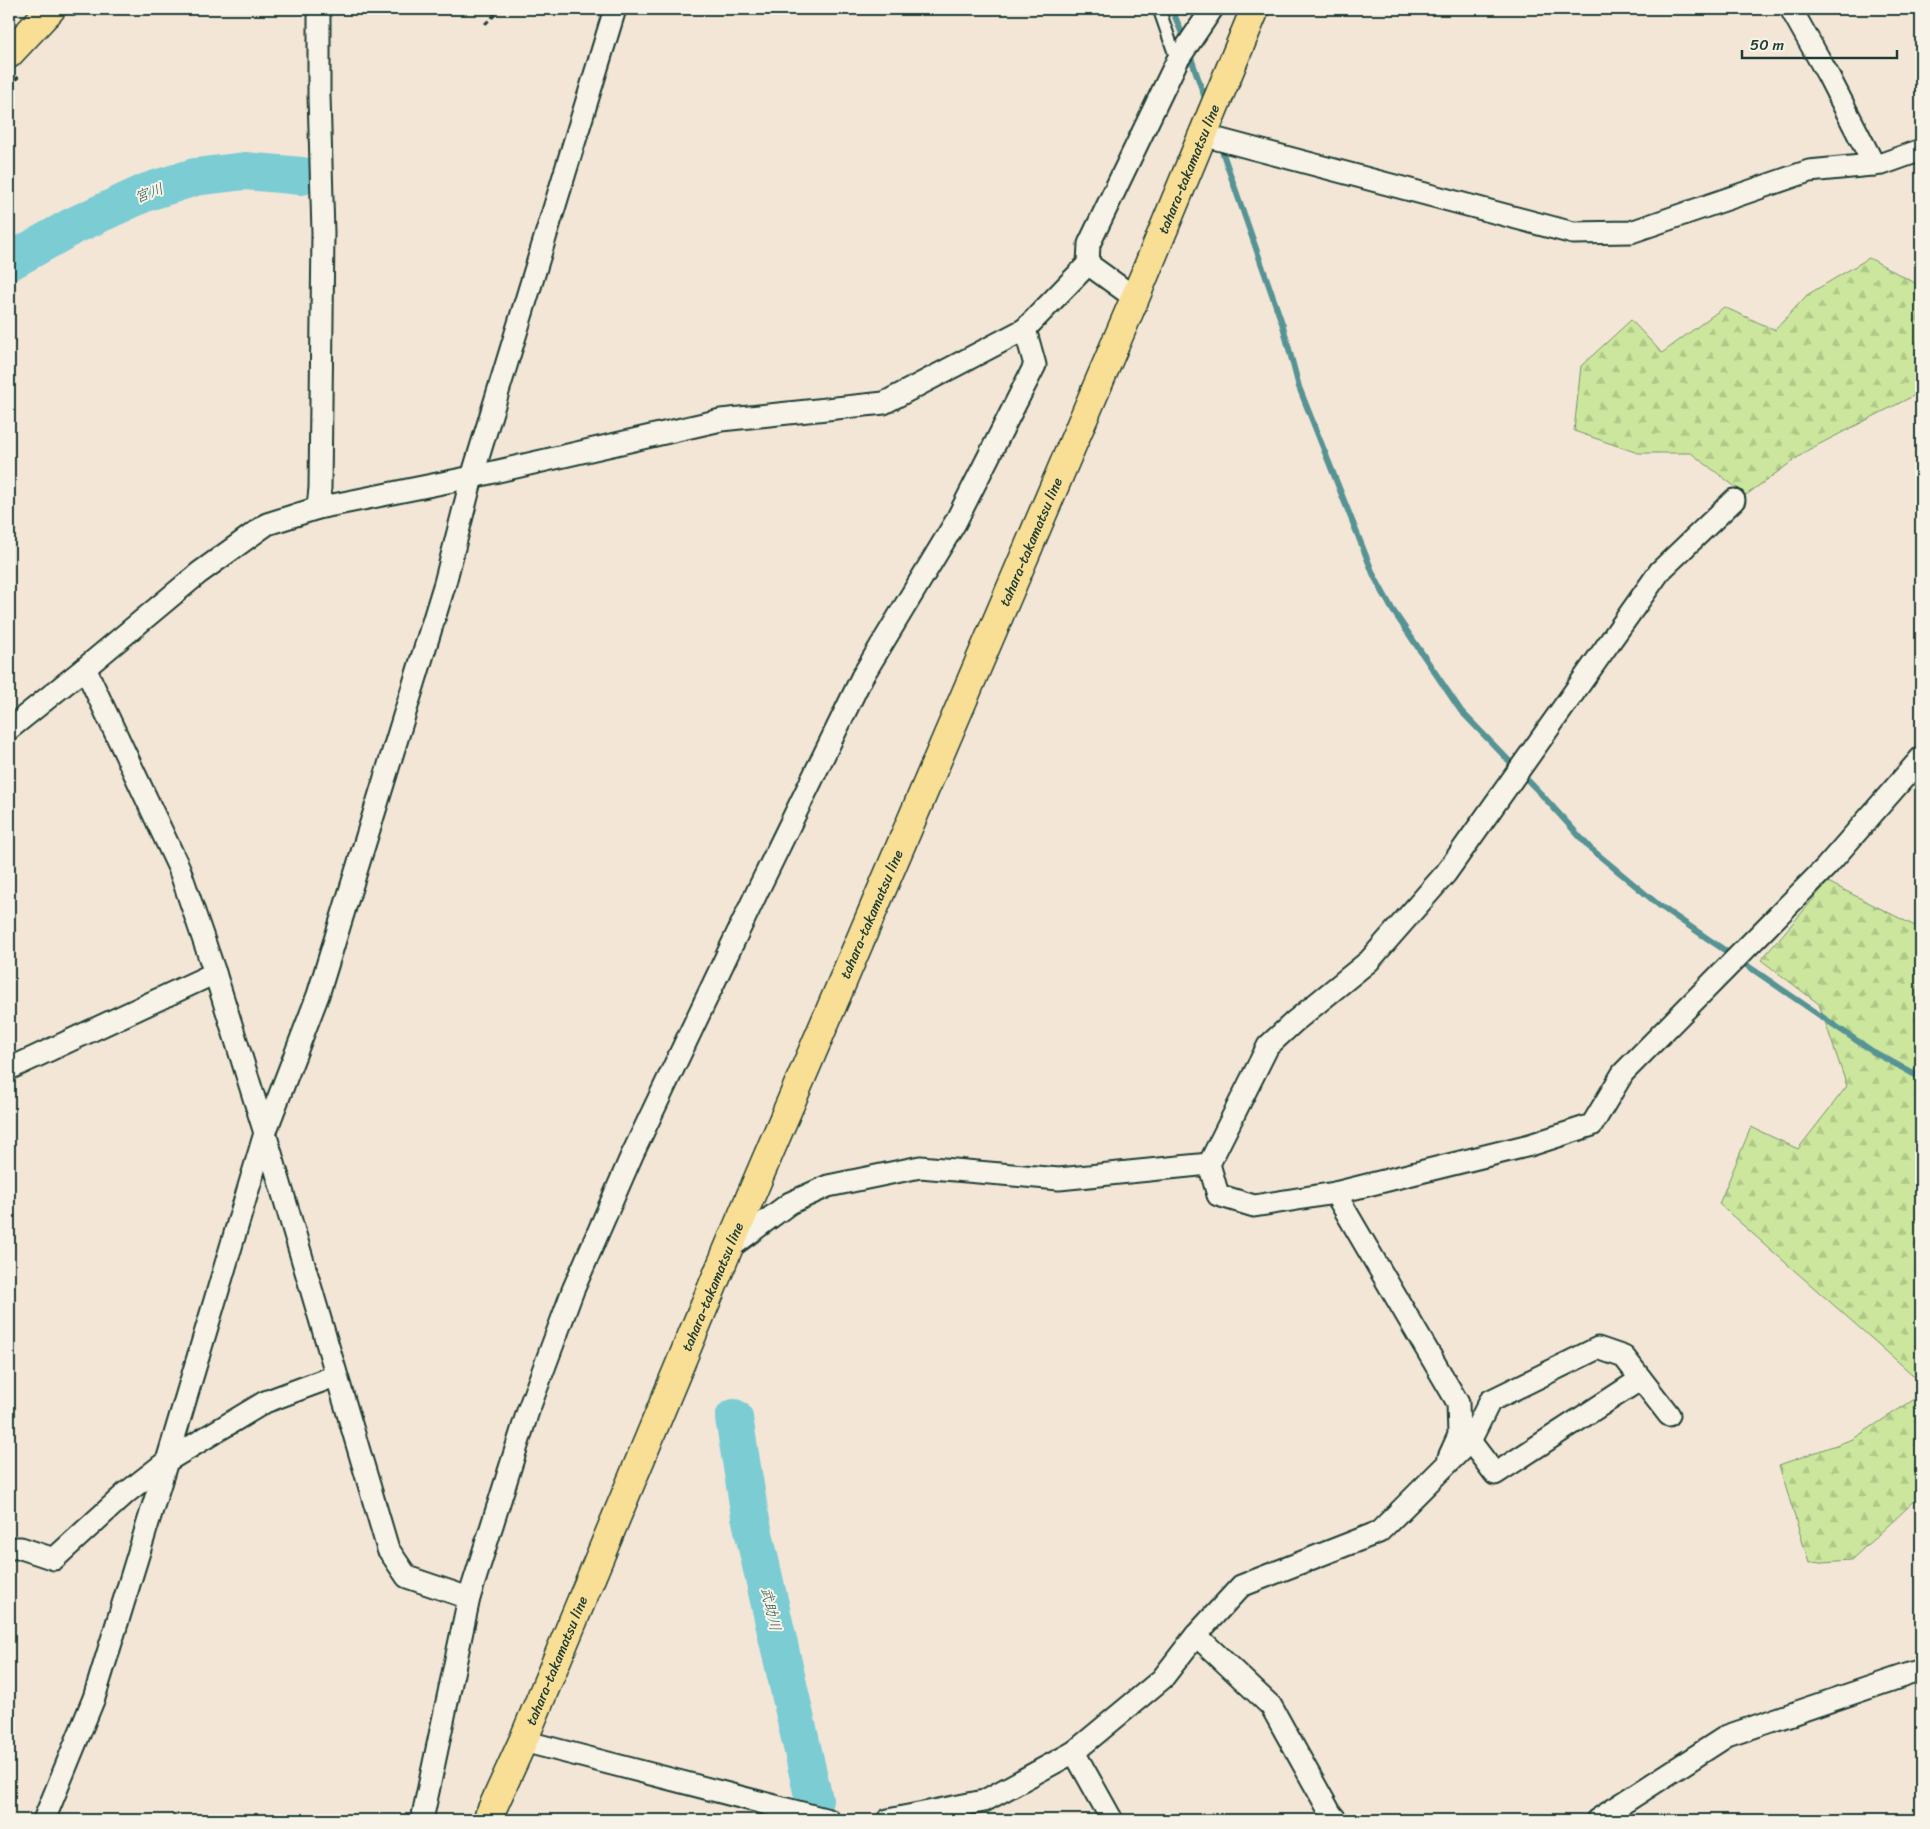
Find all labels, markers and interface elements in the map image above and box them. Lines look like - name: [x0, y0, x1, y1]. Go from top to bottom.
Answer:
- scale bar: [1742, 28, 1898, 60]
- text: 50 m: [1750, 32, 1785, 58]
- street label: tahara-takamatsu line: [1151, 100, 1227, 238]
- water label: 宮川: [130, 175, 168, 211]
- street label: tahara-takamatsu line: [992, 473, 1070, 610]
- street label: tahara-takamatsu line: [833, 846, 911, 983]
- street label: tahara-takamatsu line: [675, 1218, 751, 1355]
- water label: 武助川: [753, 1584, 789, 1634]
- street label: tahara-takamatsu line: [519, 1592, 595, 1729]

